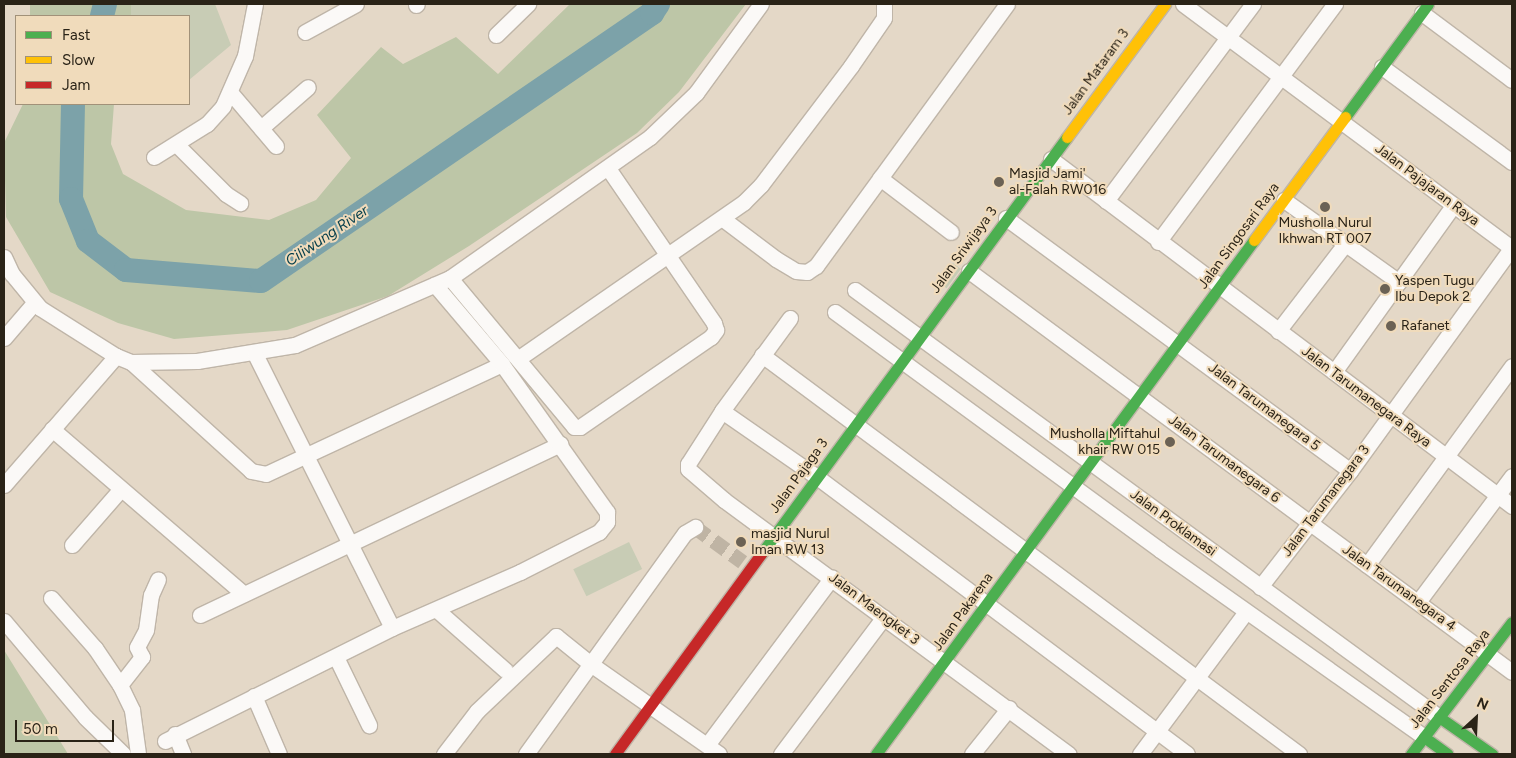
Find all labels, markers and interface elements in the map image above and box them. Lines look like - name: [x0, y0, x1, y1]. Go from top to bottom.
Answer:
- legend: [15, 15, 190, 105]
- text: Fast: [62, 26, 90, 44]
- street label: Jalan Mataram 3: [1059, 26, 1133, 118]
- text: Slow: [62, 51, 95, 69]
- text: Jam: [62, 76, 90, 94]
- street label: Jalan Pajajaran Raya: [1372, 140, 1482, 230]
- place label: Masjid Jami' al-Falah RW016: [1009, 166, 1106, 198]
- marker: Masjid Jami' al-Falah RW016: [993, 176, 1005, 188]
- street label: Jalan Singosari Raya: [1195, 180, 1283, 292]
- marker: Musholla Nurul Ikhwan RT 007: [1319, 201, 1331, 213]
- water label: Ciliwung River: [282, 202, 372, 270]
- street label: Jalan Sriwijaya 3: [927, 203, 1001, 297]
- place label: Musholla Nurul Ikhwan RT 007: [1278, 215, 1372, 248]
- place label: Yaspen Tugu Ibu Depok 2: [1395, 273, 1474, 306]
- marker: Yaspen Tugu Ibu Depok 2: [1379, 283, 1391, 295]
- place label: Rafanet: [1401, 318, 1450, 334]
- marker: Rafanet: [1385, 320, 1397, 332]
- street label: Jalan Tarumanegara Raya: [1298, 343, 1434, 451]
- street label: Jalan Tarumanegara 5: [1205, 359, 1323, 455]
- street label: Jalan Tarumanegara 6: [1165, 412, 1283, 506]
- place label: Musholla Miftahul khair RW 015: [1050, 426, 1160, 458]
- street label: Jalan Pajaga 3: [766, 435, 832, 517]
- marker: Musholla Miftahul khair RW 015: [1164, 436, 1176, 448]
- street label: Jalan Tarumanegara 3: [1279, 442, 1373, 560]
- street label: Jalan Proklamasi: [1127, 486, 1219, 560]
- place label: masjid Nurul Iman RW 13: [751, 526, 830, 558]
- marker: masjid Nurul Iman RW 13: [735, 536, 747, 548]
- street label: Jalan Tarumanegara 4: [1339, 541, 1459, 635]
- street label: Jalan Maengket 3: [825, 569, 923, 649]
- street label: Jalan Pakarena: [929, 570, 997, 654]
- street label: Jalan Sentosa Raya: [1406, 626, 1494, 732]
- north arrow: [1451, 693, 1501, 743]
- text: N: [1474, 694, 1491, 714]
- scale bar: [18, 710, 116, 742]
- text: 50 m: [23, 720, 58, 738]

